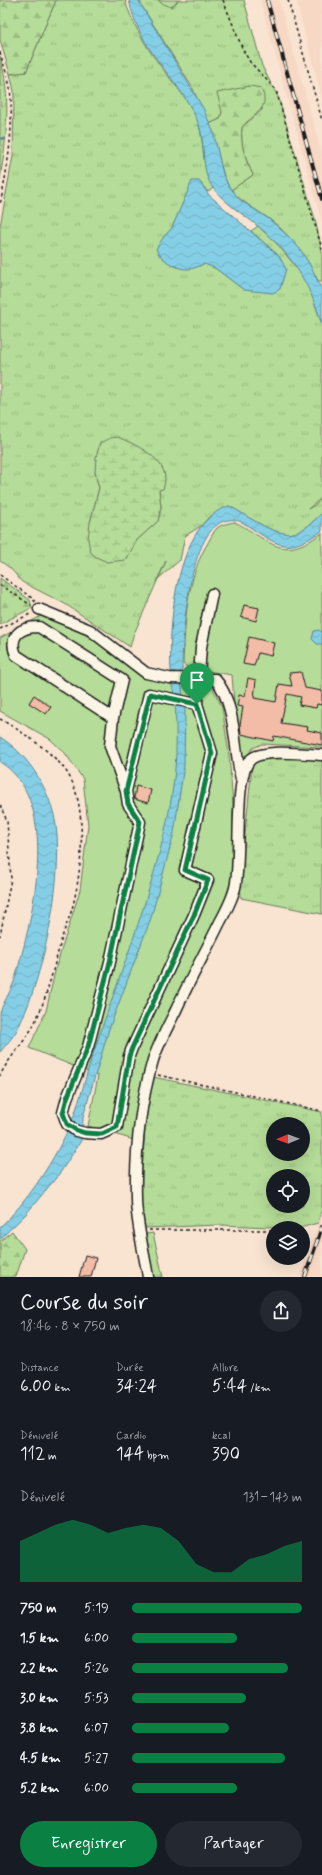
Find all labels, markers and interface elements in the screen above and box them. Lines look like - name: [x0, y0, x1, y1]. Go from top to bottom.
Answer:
- pin: [180, 663, 214, 704]
- icon: arrive: [186, 669, 208, 691]
- north arrow: [266, 1117, 310, 1161]
- map controls: [266, 1117, 310, 1265]
- button: locate: [266, 1169, 310, 1213]
- button: layers: [266, 1221, 310, 1265]
- text: Course du soir: [20, 1289, 148, 1317]
- button: share: [260, 1290, 302, 1332]
- text: 18:46 · 8 × 750 m: [20, 1318, 120, 1335]
- text: Distance: [20, 1361, 59, 1375]
- text: Durée: [116, 1361, 144, 1375]
- text: Allure: [212, 1361, 238, 1375]
- text: 6.00: [20, 1375, 51, 1397]
- text: 34:24: [116, 1375, 157, 1397]
- text: 5:44: [212, 1375, 247, 1397]
- text: km: [51, 1381, 71, 1395]
- text: /km: [247, 1381, 271, 1395]
- text: Dénivelé: [20, 1429, 58, 1443]
- text: Cardio: [116, 1429, 146, 1443]
- text: kcal: [212, 1429, 230, 1443]
- text: 112: [20, 1443, 45, 1465]
- text: 144: [116, 1443, 144, 1465]
- text: 390: [212, 1443, 240, 1465]
- text: m: [45, 1449, 57, 1463]
- text: bpm: [144, 1449, 169, 1463]
- text: Dénivelé: [20, 1489, 65, 1506]
- text: 131–143 m: [243, 1489, 302, 1506]
- text: 750 m: [20, 1600, 57, 1617]
- text: 5:19: [84, 1600, 109, 1617]
- text: 1.5 km: [20, 1630, 59, 1647]
- text: 6:00: [84, 1630, 109, 1647]
- text: 2.2 km: [20, 1660, 58, 1677]
- text: 5:26: [84, 1660, 109, 1677]
- text: 3.0 km: [20, 1690, 58, 1707]
- text: 5:53: [84, 1690, 109, 1707]
- text: 3.8 km: [20, 1720, 58, 1737]
- text: 6:07: [84, 1720, 108, 1737]
- text: 4.5 km: [20, 1750, 61, 1767]
- text: 5:27: [84, 1750, 108, 1767]
- text: 5.2 km: [20, 1780, 59, 1797]
- text: 6:00: [84, 1780, 109, 1797]
- button: Enregistrer: [20, 1821, 157, 1867]
- button: Partager: [165, 1821, 302, 1867]

